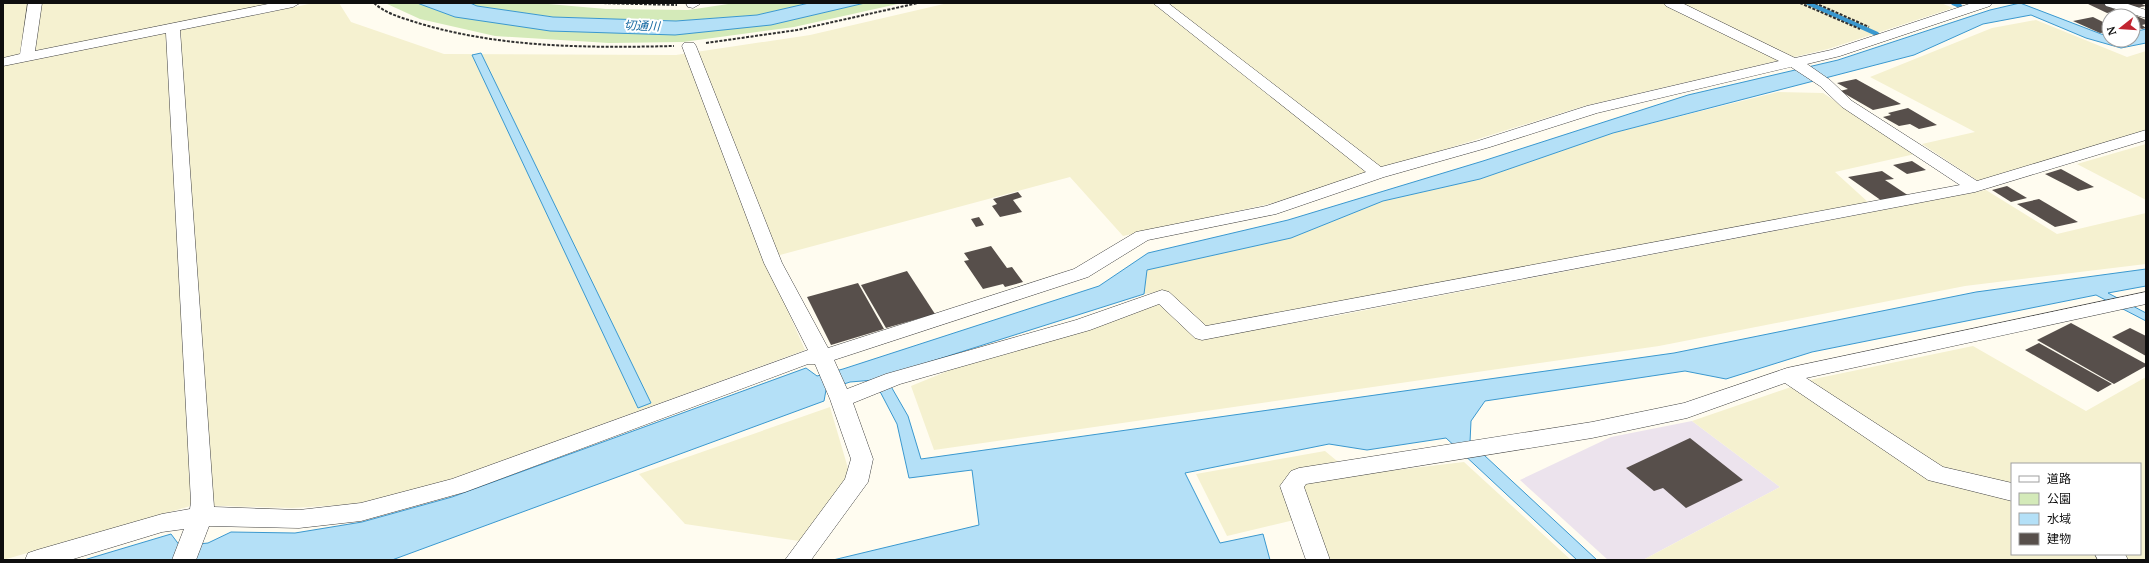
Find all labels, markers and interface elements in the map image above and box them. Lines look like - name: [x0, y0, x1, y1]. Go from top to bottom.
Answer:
- north arrow: [2101, 8, 2141, 48]
- water label: 切通川: [624, 17, 662, 34]
- text: N: [2103, 24, 2119, 37]
- legend: [2011, 463, 2141, 555]
- text: 道路: [2047, 471, 2071, 486]
- text: 公園: [2047, 491, 2071, 506]
- text: 水域: [2047, 511, 2071, 526]
- text: 建物: [2047, 531, 2071, 546]

